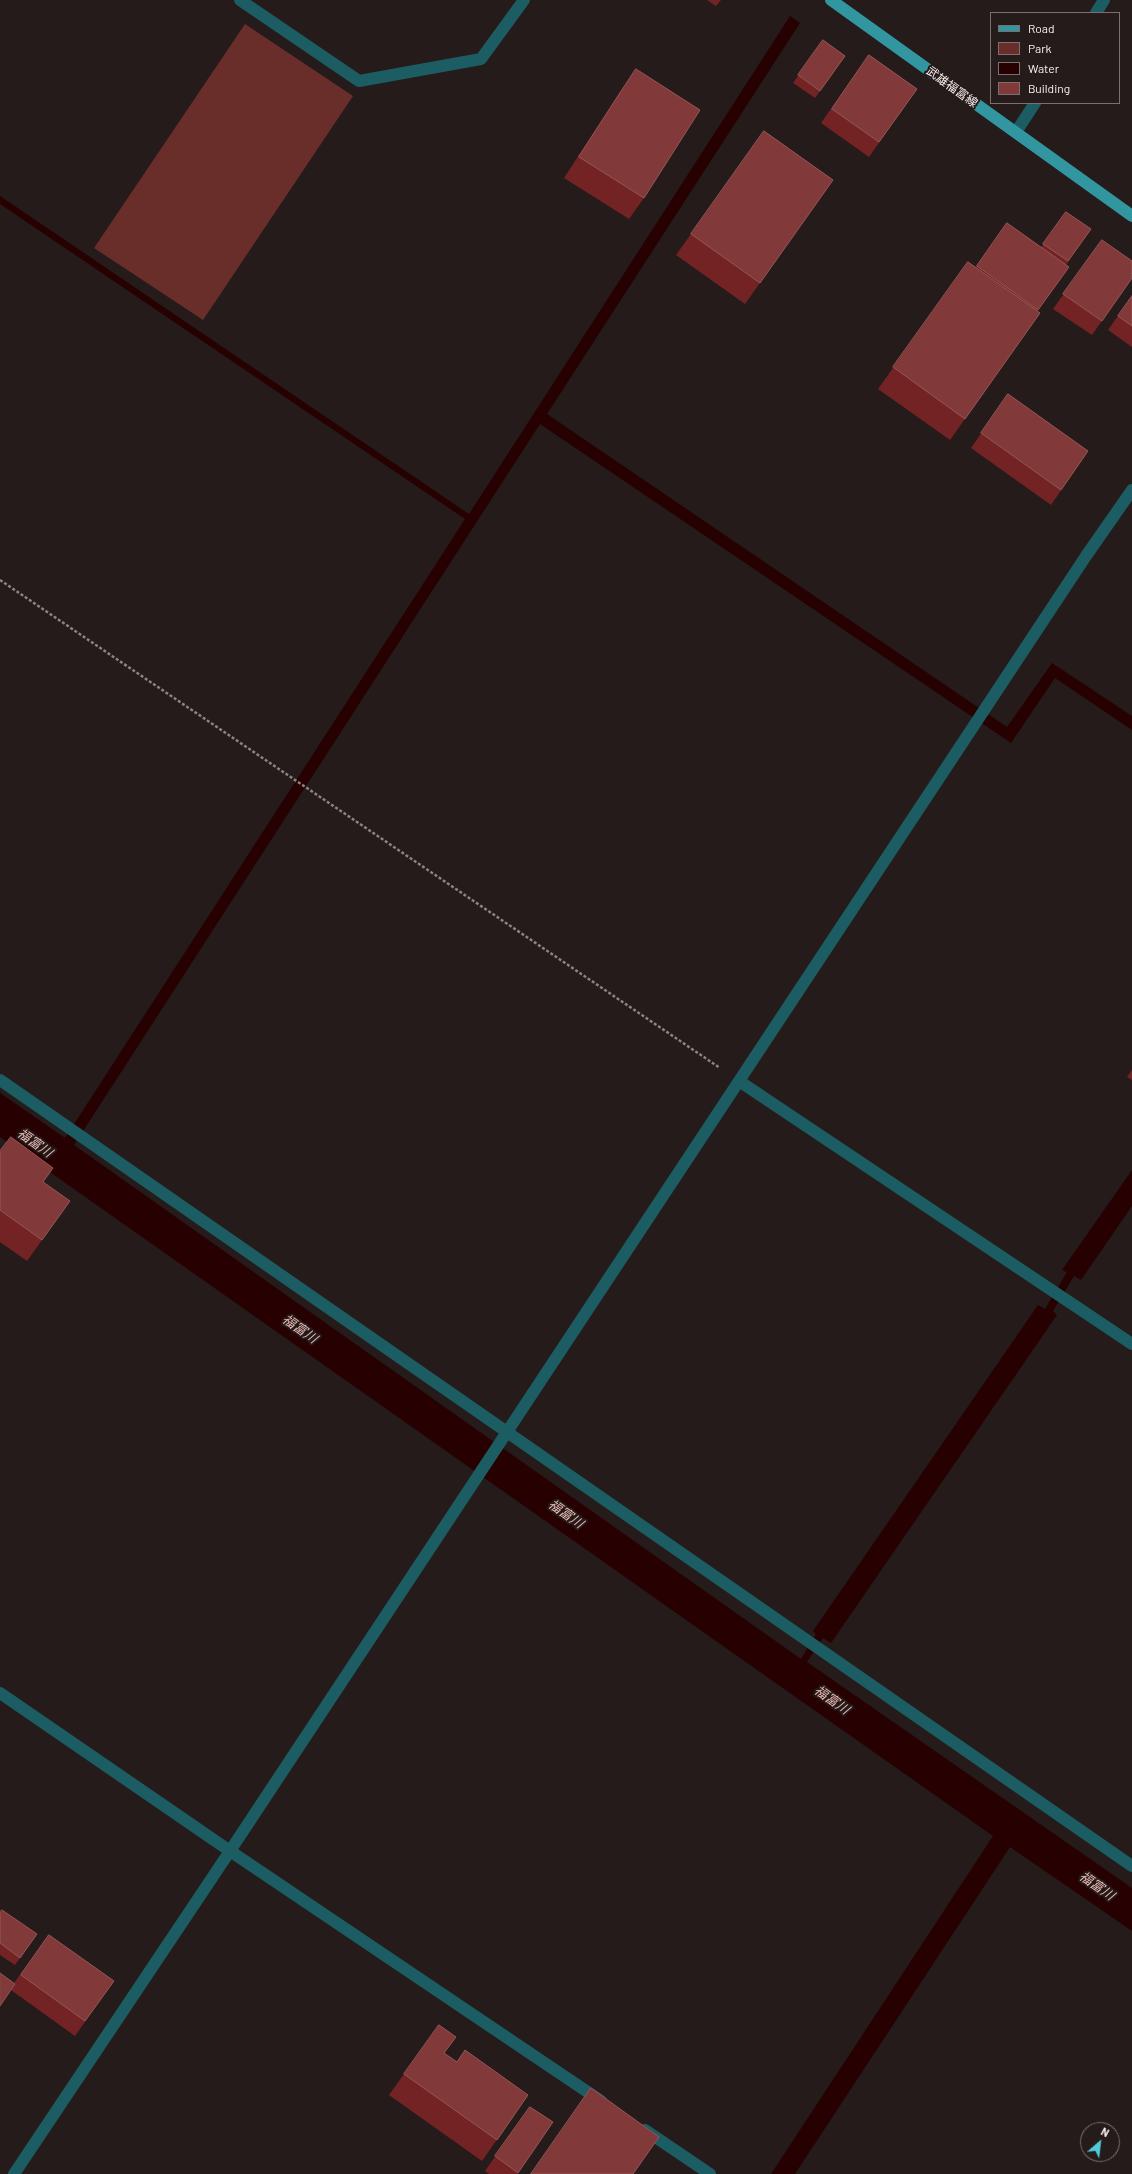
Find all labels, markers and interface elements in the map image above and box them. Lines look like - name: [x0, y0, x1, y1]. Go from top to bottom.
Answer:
- legend: [990, 12, 1120, 104]
- text: Road: [1028, 21, 1055, 35]
- text: Park: [1028, 41, 1052, 55]
- text: Water: [1028, 61, 1059, 75]
- street label: 武雄福富線: [923, 64, 981, 110]
- text: Building: [1028, 81, 1070, 95]
- water label: 福富川: [15, 1125, 55, 1161]
- water label: 福富川: [280, 1311, 320, 1347]
- water label: 福富川: [546, 1496, 586, 1532]
- water label: 福富川: [812, 1682, 852, 1718]
- water label: 福富川: [1077, 1868, 1117, 1904]
- north arrow: [1080, 2122, 1120, 2162]
- text: N: [1099, 2124, 1112, 2139]

